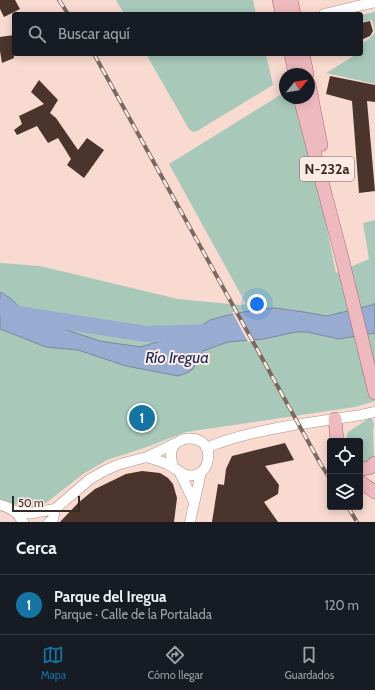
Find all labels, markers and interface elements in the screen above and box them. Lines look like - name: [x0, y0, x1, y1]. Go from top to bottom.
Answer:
- search box: [12, 12, 363, 56]
- icon: search: [26, 23, 48, 45]
- text: Buscar aquí: [58, 25, 130, 43]
- north arrow: [279, 68, 315, 104]
- road number: N-232a: [300, 157, 354, 181]
- your location: [247, 294, 267, 314]
- water label: Río Iregua: [145, 348, 209, 367]
- pin: 1: [129, 403, 155, 433]
- map controls: [327, 438, 363, 510]
- button: locate: [327, 438, 363, 474]
- button: layers: [327, 474, 363, 510]
- scale bar: [12, 494, 80, 513]
- text: 50 m: [18, 496, 44, 510]
- text: Cerca: [16, 538, 57, 558]
- text: Parque del Iregua: [54, 588, 167, 606]
- text: 1: [27, 597, 31, 613]
- text: 120 m: [325, 597, 359, 613]
- text: Parque · Calle de la Portalada: [54, 606, 212, 622]
- tab: Mapa: [41, 644, 66, 682]
- tab: Cómo llegar: [147, 644, 203, 682]
- tab: Guardados: [285, 644, 334, 682]

